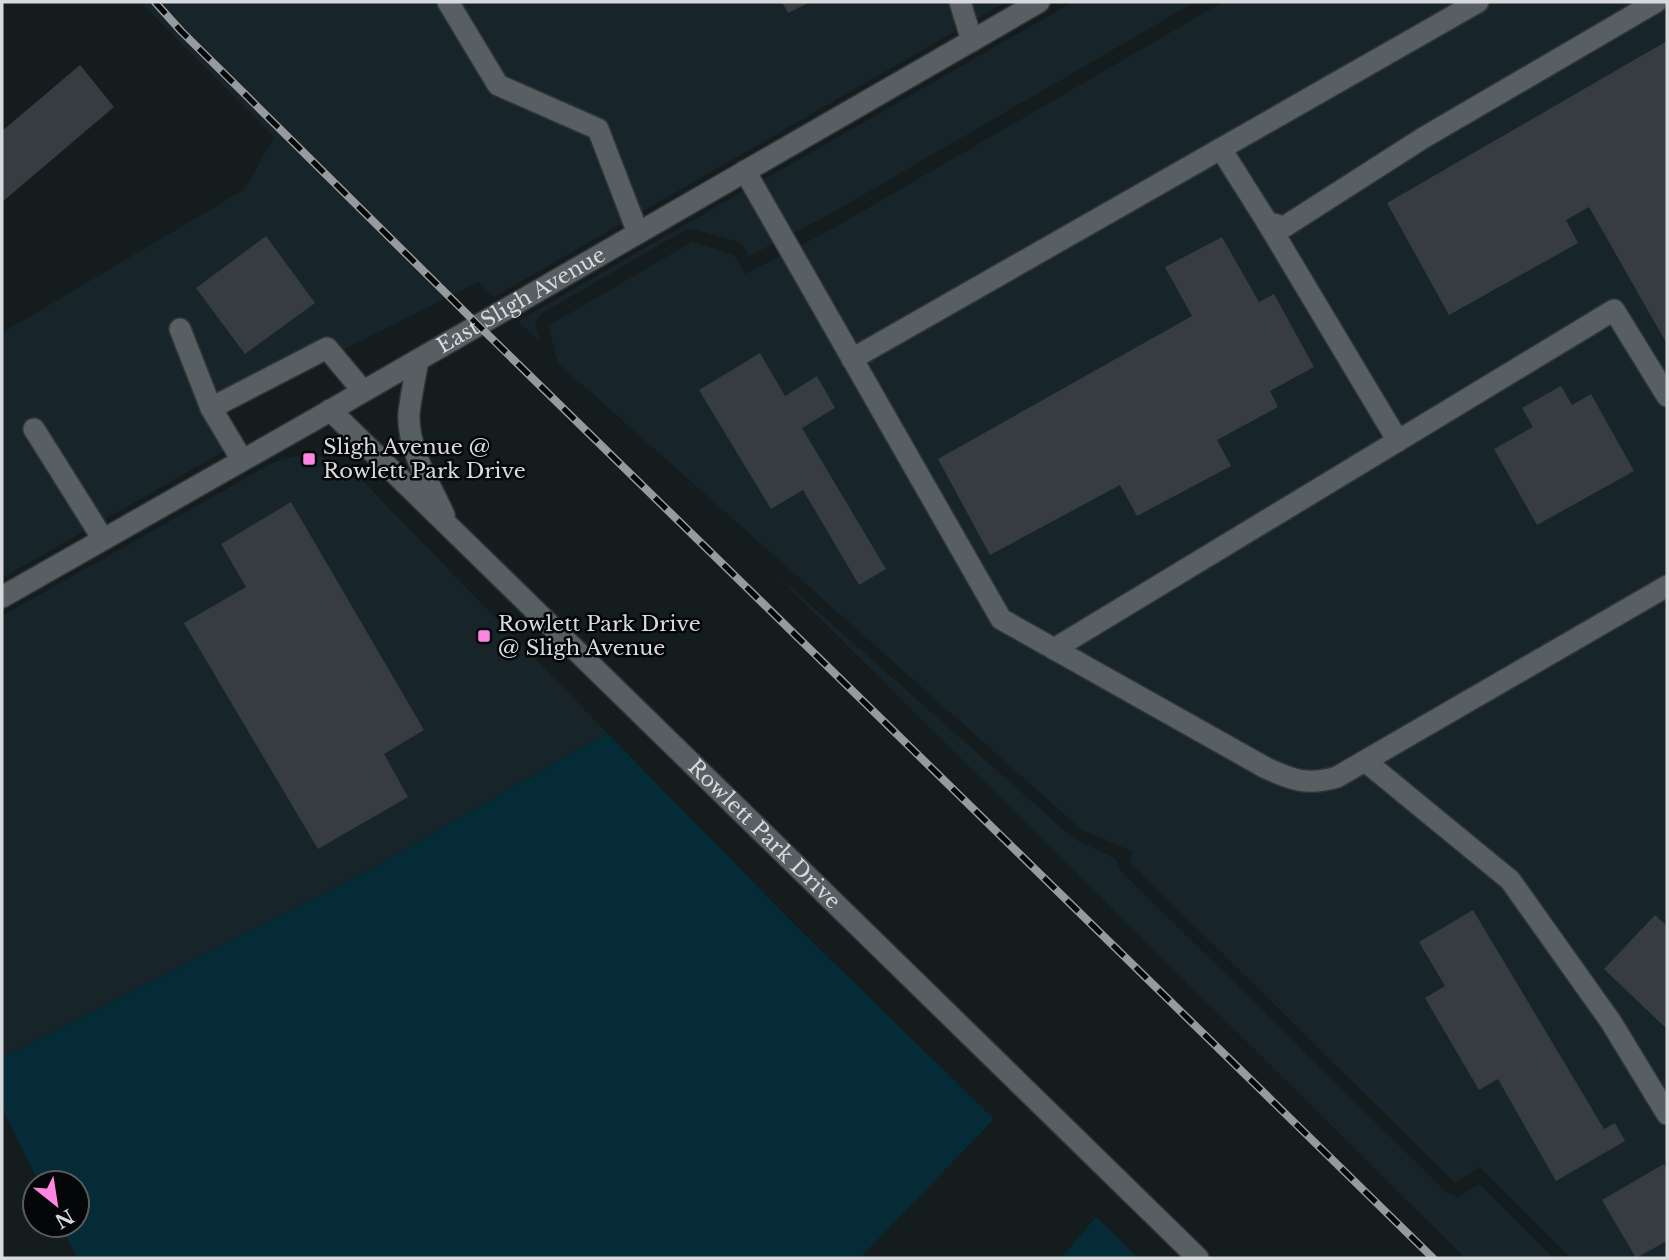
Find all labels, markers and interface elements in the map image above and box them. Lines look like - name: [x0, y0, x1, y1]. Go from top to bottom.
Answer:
- street label: East Sligh Avenue: [432, 242, 610, 359]
- place label: Sligh Avenue @ Rowlett Park Drive: [323, 434, 526, 484]
- marker: Sligh Avenue @ Rowlett Park Drive: [301, 451, 317, 467]
- place label: Rowlett Park Drive @ Sligh Avenue: [498, 611, 701, 661]
- marker: Rowlett Park Drive @ Sligh Avenue: [476, 628, 492, 644]
- street label: Rowlett Park Drive: [683, 754, 846, 914]
- north arrow: [21, 1169, 91, 1239]
- text: N: [51, 1204, 78, 1233]

